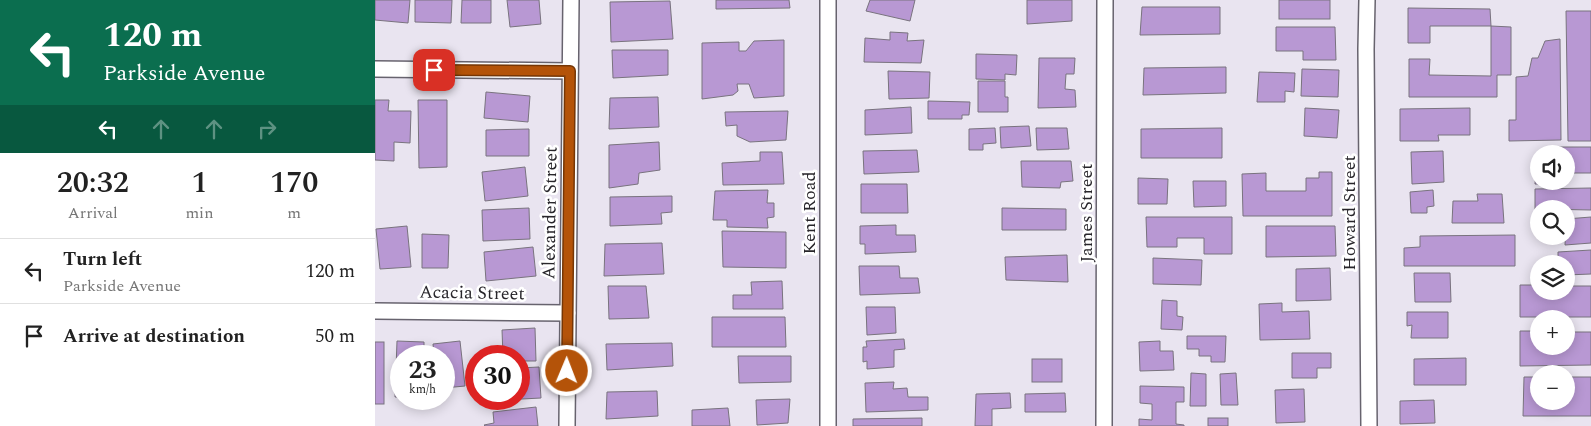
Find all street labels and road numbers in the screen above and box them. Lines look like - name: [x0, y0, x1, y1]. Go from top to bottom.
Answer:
- street label: Alexander Street: [535, 146, 565, 280]
- street label: Howard Street: [1336, 155, 1363, 271]
- street label: James Street: [1073, 164, 1100, 262]
- street label: Kent Road: [796, 171, 823, 255]
- street label: Acacia Street: [419, 279, 525, 307]

